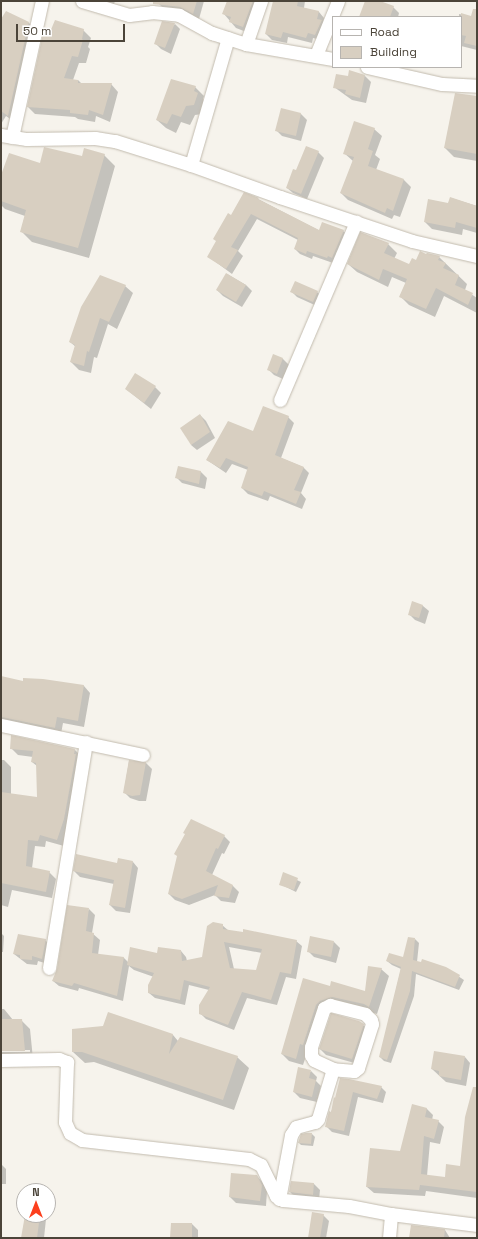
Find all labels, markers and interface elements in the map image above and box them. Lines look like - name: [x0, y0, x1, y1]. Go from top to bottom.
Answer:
- scale bar: [18, 16, 127, 42]
- legend: [332, 16, 462, 68]
- text: 50 m: [23, 23, 51, 39]
- text: Road: [370, 24, 399, 40]
- text: Building: [370, 44, 417, 60]
- north arrow: [16, 1183, 56, 1223]
- text: N: [32, 1185, 40, 1199]

